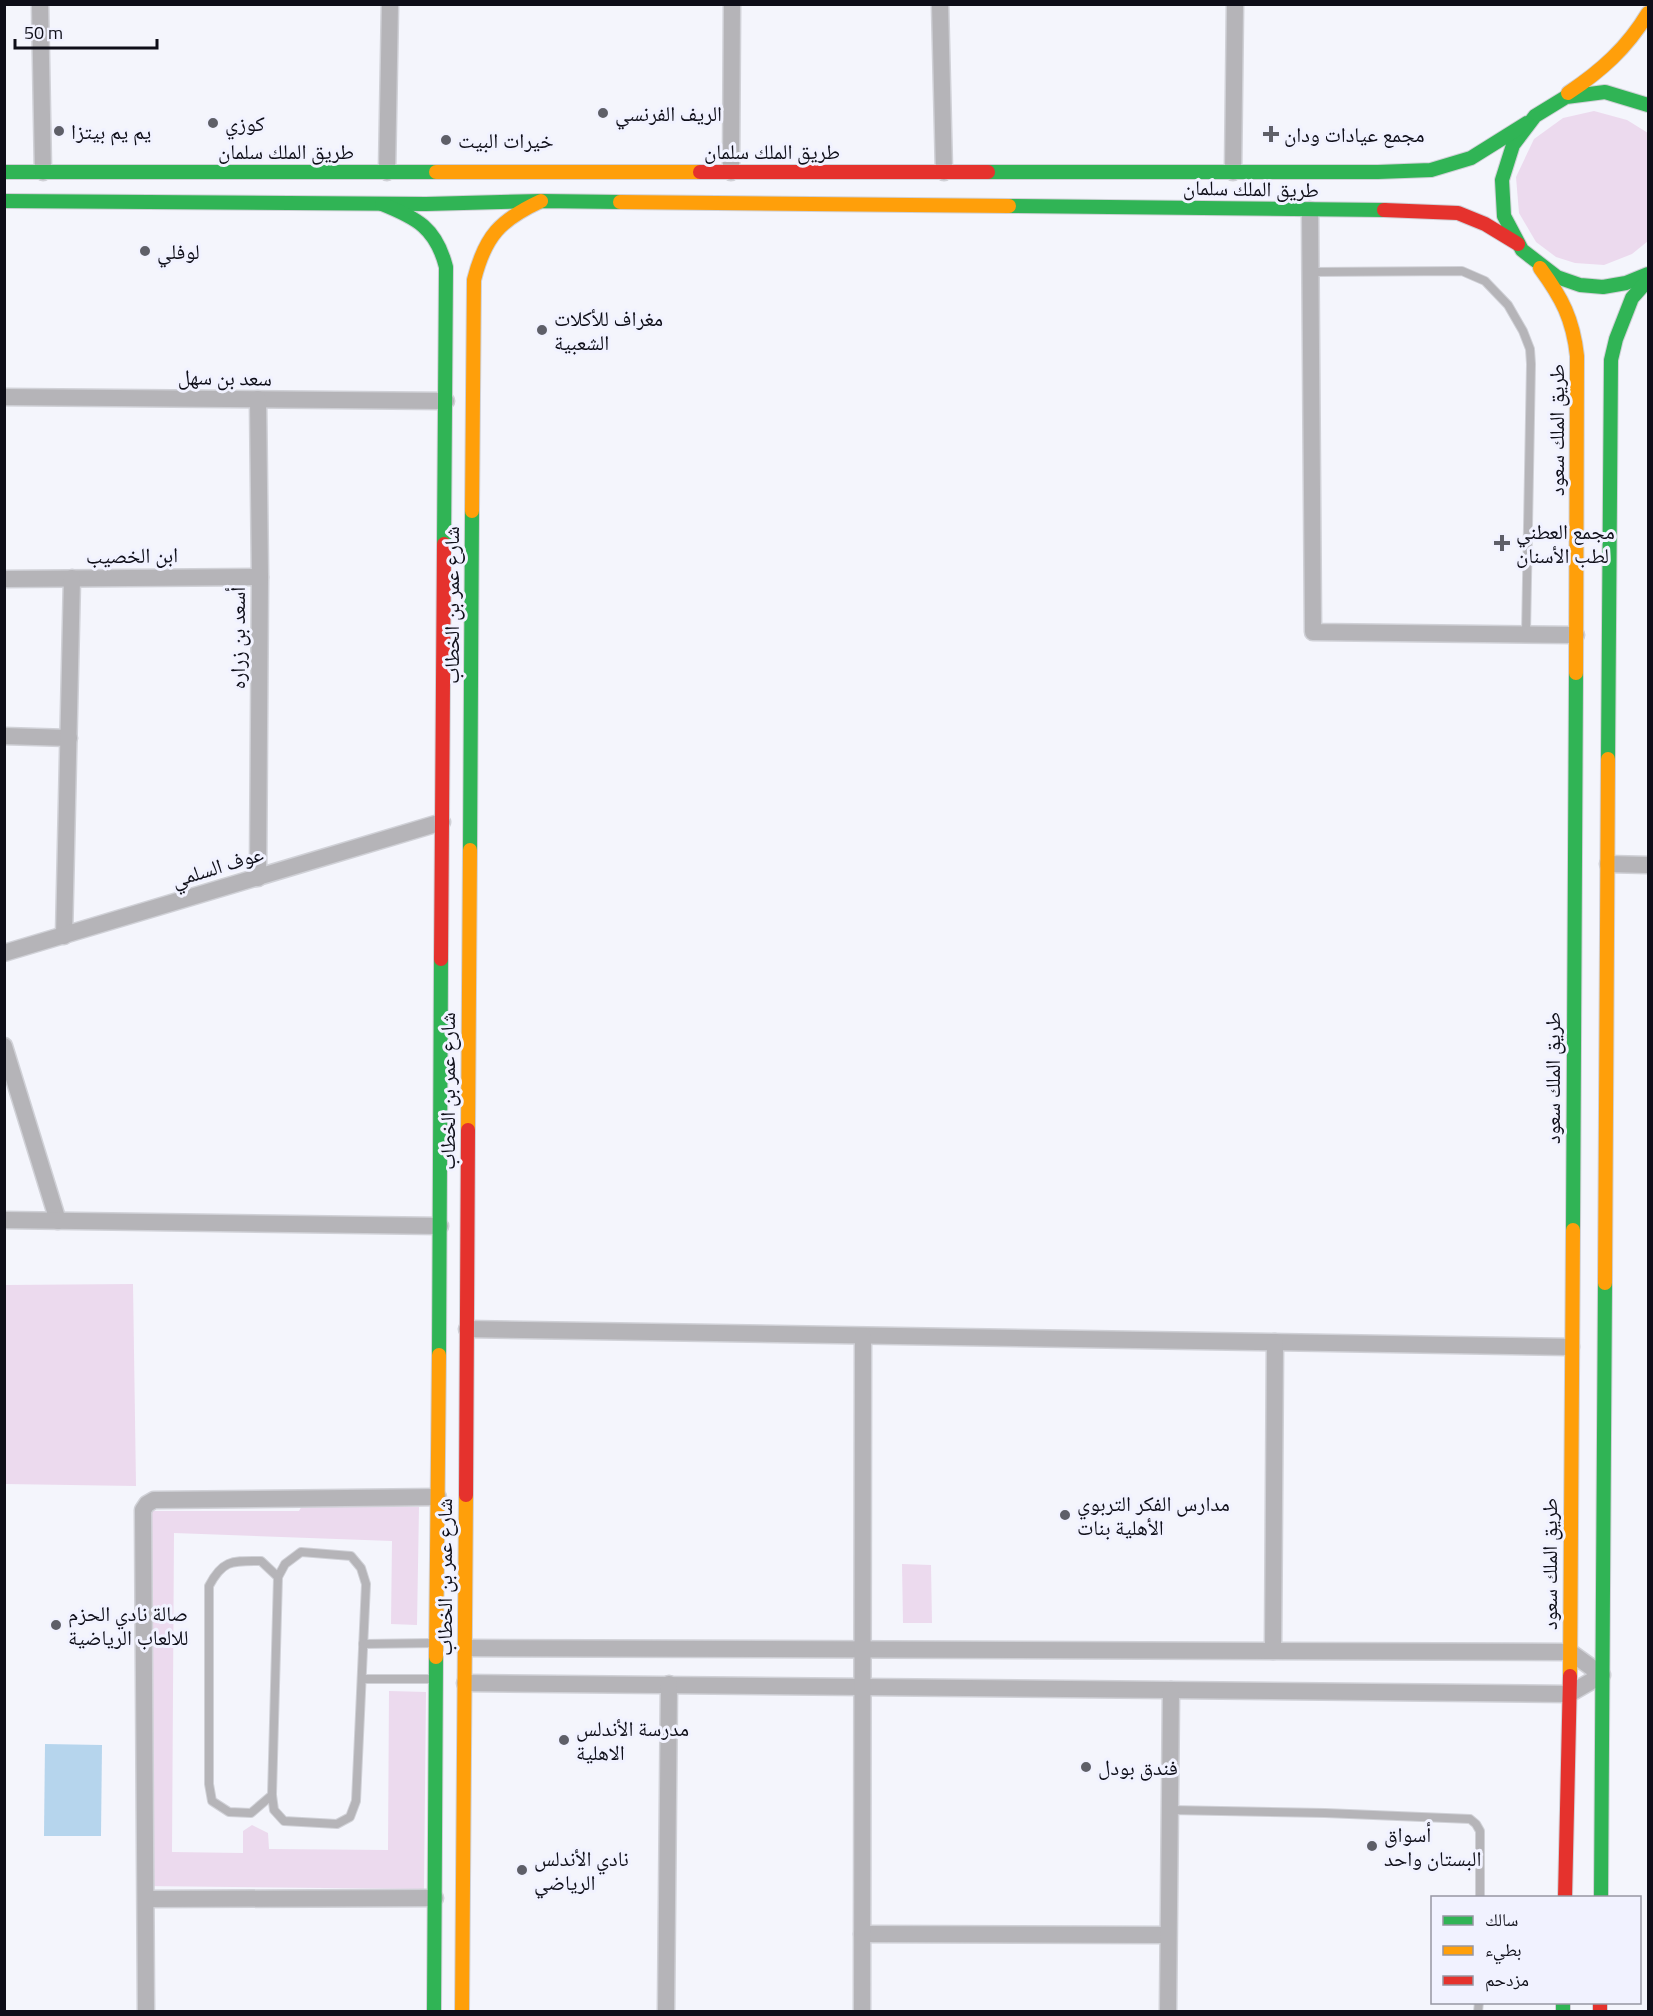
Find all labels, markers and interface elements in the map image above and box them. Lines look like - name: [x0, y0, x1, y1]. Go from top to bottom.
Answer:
- scale bar: [15, 12, 158, 50]
- text: 50 m: [24, 19, 63, 46]
- place label: الريف الفرنسي: [615, 97, 722, 130]
- marker: الريف الفرنسي: [596, 106, 610, 120]
- place label: كوزي: [225, 107, 265, 140]
- place label: يم يم بيتزا: [71, 115, 151, 147]
- marker: كوزي: [206, 116, 220, 130]
- place label: مجمع عيادات ودان: [1284, 118, 1425, 150]
- marker: يم يم بيتزا: [52, 124, 66, 138]
- place label: خيرات البيت: [458, 124, 554, 156]
- marker: مجمع عيادات ودان: [1262, 125, 1280, 143]
- marker: خيرات البيت: [439, 133, 453, 147]
- street label: طريق الملك سلمان: [218, 135, 354, 167]
- street label: طريق الملك سلمان: [704, 135, 840, 167]
- street label: طريق الملك سلمان: [1183, 171, 1319, 205]
- place label: لوفلي: [157, 235, 200, 268]
- marker: لوفلي: [138, 244, 152, 258]
- place label: مغراف للأكلات الشعبية: [554, 302, 663, 358]
- marker: مغراف للأكلات الشعبية: [535, 323, 549, 337]
- street label: سعد بن سهل: [178, 360, 272, 394]
- street label: طريق الملك سعود: [1540, 364, 1572, 496]
- place label: مجمع العطني لطب الأسنان: [1516, 515, 1615, 571]
- street label: شارع عمر بن الخطاب: [435, 526, 467, 684]
- marker: مجمع العطني لطب الأسنان: [1493, 534, 1511, 552]
- street label: ابن الخصيب: [86, 538, 178, 572]
- street label: أسعد بن زراره: [221, 587, 253, 689]
- street label: عوف السلمي: [167, 837, 268, 896]
- street label: شارع عمر بن الخطاب: [431, 1012, 463, 1170]
- street label: طريق الملك سعود: [1536, 1012, 1568, 1144]
- place label: مدارس الفكر التربوي الأهلية بنات: [1077, 1487, 1230, 1543]
- street label: شارع عمر بن الخطاب: [428, 1498, 460, 1656]
- street label: طريق الملك سعود: [1533, 1498, 1565, 1630]
- marker: مدارس الفكر التربوي الأهلية بنات: [1058, 1508, 1072, 1522]
- place label: صالة نادي الحزم للالعاب الرياضية: [68, 1597, 189, 1653]
- marker: صالة نادي الحزم للالعاب الرياضية: [49, 1618, 63, 1632]
- place label: مدرسة الأندلس الاهلية: [576, 1712, 689, 1768]
- marker: مدرسة الأندلس الاهلية: [557, 1733, 571, 1747]
- place label: فندق بودل: [1098, 1751, 1178, 1783]
- marker: فندق بودل: [1079, 1760, 1093, 1774]
- place label: أسواق البستان واحد: [1384, 1818, 1481, 1874]
- marker: أسواق البستان واحد: [1365, 1839, 1379, 1853]
- place label: نادي الأندلس الرياضي: [534, 1842, 629, 1899]
- marker: نادي الأندلس الرياضي: [515, 1863, 529, 1877]
- legend: [1431, 1896, 1641, 2004]
- text: سالك: [1485, 1906, 1518, 1933]
- text: بطيء: [1485, 1936, 1522, 1965]
- text: مزدحم: [1485, 1966, 1529, 1993]

